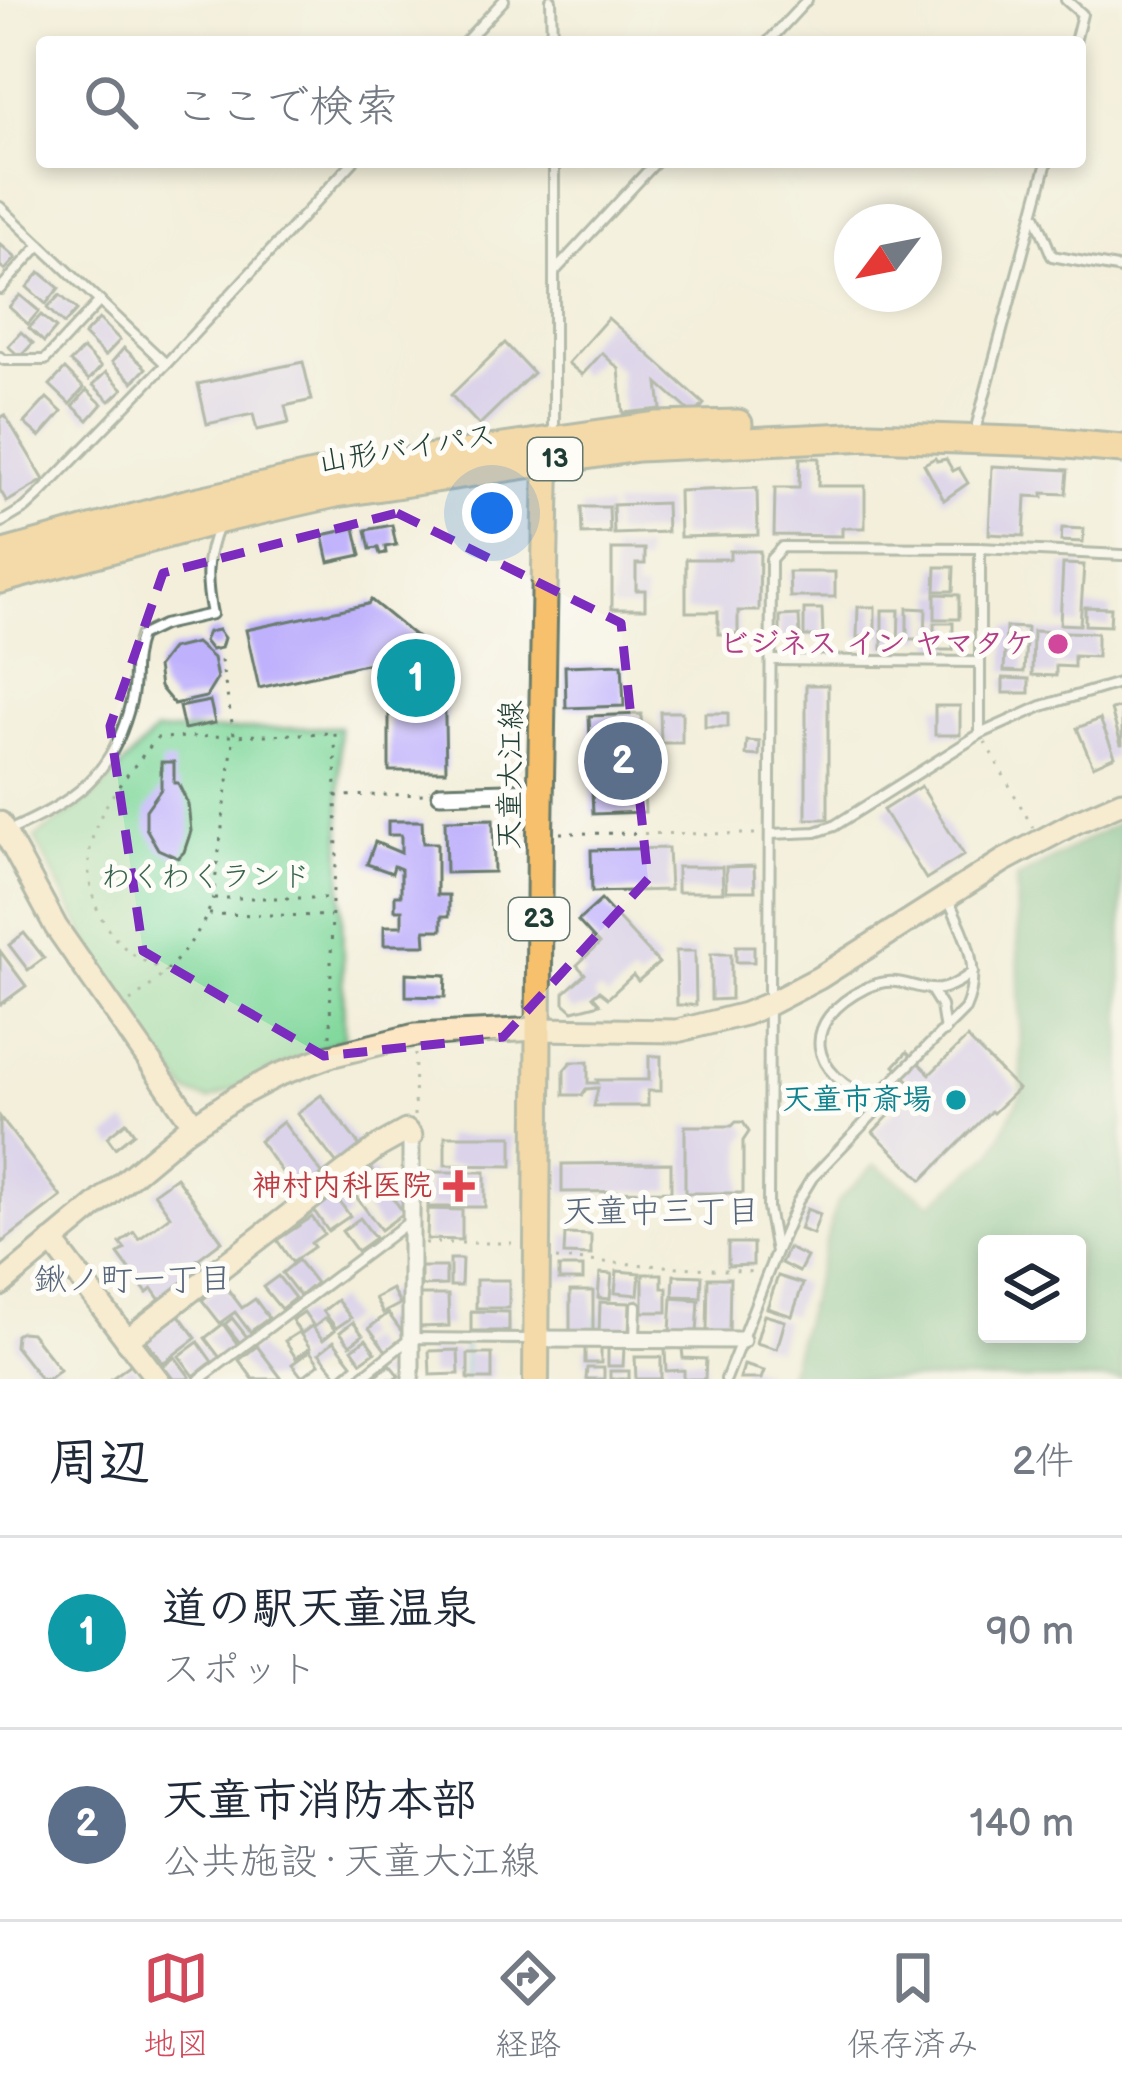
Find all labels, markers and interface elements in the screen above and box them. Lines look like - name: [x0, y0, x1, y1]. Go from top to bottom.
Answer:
- search box: [36, 36, 1086, 168]
- icon: search: [78, 69, 144, 135]
- text: ここで検索: [174, 80, 399, 135]
- north arrow: [834, 204, 942, 312]
- street label: 山形バイパス: [316, 417, 498, 481]
- road number: 13: [528, 438, 582, 480]
- your location: [462, 483, 522, 543]
- place label: ビジネス イン ヤマタケ: [719, 626, 1034, 662]
- marker: ビジネス イン ヤマタケ: [1045, 631, 1071, 657]
- pin: 1: [377, 633, 455, 723]
- street label: 天童大江線: [492, 700, 530, 850]
- pin: 2: [584, 716, 662, 806]
- park label: わくわくランド: [101, 859, 311, 895]
- road number: 23: [509, 898, 569, 940]
- place label: 天童市斎場: [782, 1082, 932, 1118]
- marker: 天童市斎場: [943, 1087, 969, 1113]
- place label: 神村内科医院: [252, 1168, 432, 1204]
- marker: 神村内科医院: [443, 1170, 475, 1202]
- district label: 天童中三丁目: [562, 1192, 760, 1232]
- map controls: [978, 1235, 1086, 1343]
- button: layers: [978, 1235, 1086, 1343]
- district label: 鍬ノ町一丁目: [34, 1260, 232, 1300]
- text: 周辺: [48, 1433, 150, 1494]
- text: 2件: [1012, 1439, 1074, 1486]
- text: 道の駅天童温泉: [162, 1582, 477, 1637]
- text: 1: [79, 1609, 95, 1656]
- text: 90 m: [986, 1609, 1074, 1656]
- text: スポット: [162, 1647, 318, 1694]
- text: 天童市消防本部: [162, 1774, 477, 1829]
- text: 2: [75, 1801, 99, 1848]
- text: 140 m: [969, 1801, 1074, 1848]
- text: 公共施設 · 天童大江線: [162, 1839, 538, 1886]
- tab: 地図: [143, 1945, 209, 2065]
- tab: 経路: [495, 1945, 561, 2065]
- tab: 保存済み: [847, 1945, 979, 2065]

